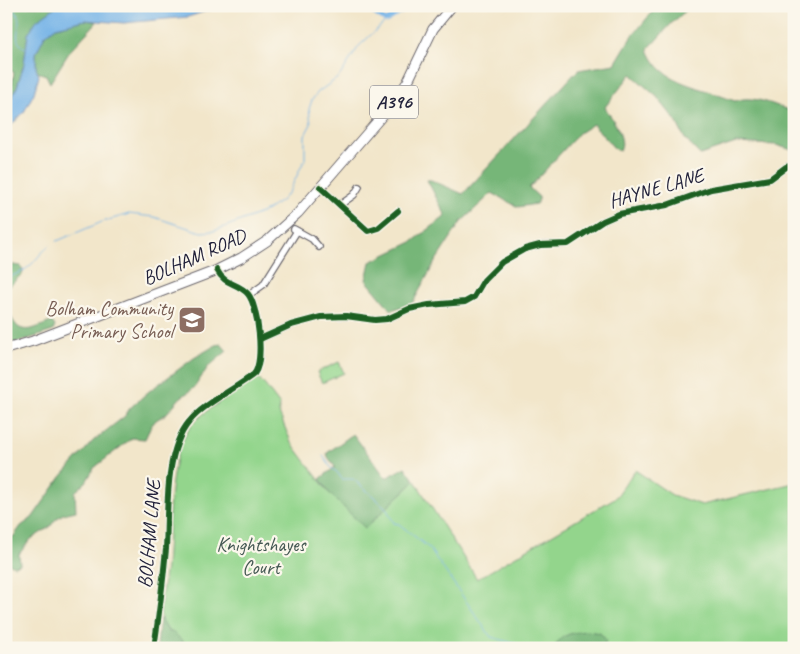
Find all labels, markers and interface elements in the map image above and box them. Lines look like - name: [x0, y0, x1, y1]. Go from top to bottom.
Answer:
- road number: A396: [370, 85, 418, 118]
- street label: HAYNE LANE: [606, 162, 709, 213]
- street label: BOLHAM ROAD: [139, 222, 252, 291]
- place label: Bolham Community Primary School: [46, 296, 177, 344]
- school or university icon: Bolham Community Primary School: [177, 305, 207, 335]
- street label: BOLHAM LANE: [132, 476, 166, 589]
- park label: Knightshayes Court: [217, 532, 308, 580]

